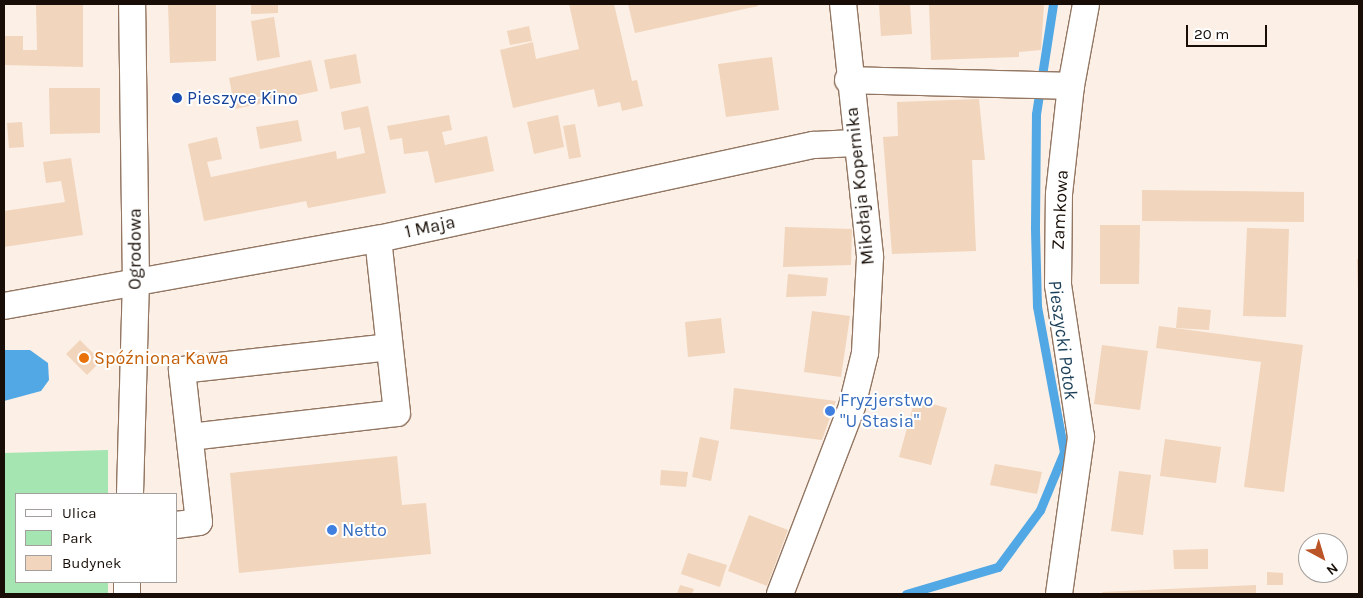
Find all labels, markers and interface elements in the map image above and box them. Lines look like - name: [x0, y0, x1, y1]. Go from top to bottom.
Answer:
- scale bar: [1188, 15, 1269, 47]
- text: 20 m: [1194, 25, 1229, 43]
- place label: Pieszyce Kino: [187, 87, 298, 109]
- marker: Pieszyce Kino: [171, 92, 183, 104]
- street label: Mikołaja Kopernika: [841, 106, 879, 266]
- street label: Zamkowa: [1047, 169, 1073, 251]
- street label: Ogrodowa: [124, 208, 146, 290]
- street label: 1 Maja: [403, 211, 457, 243]
- water label: Pieszycki Potok: [1042, 279, 1082, 401]
- place label: Spóźniona Kawa: [94, 347, 229, 369]
- marker: Spóźniona Kawa: [78, 352, 90, 364]
- place label: Fryzjerstwo "U Stasia": [840, 390, 933, 432]
- marker: Fryzjerstwo "U Stasia": [824, 405, 836, 417]
- legend: [15, 493, 178, 583]
- text: Ulica: [62, 504, 96, 522]
- place label: Netto: [342, 519, 387, 541]
- marker: Netto: [326, 524, 338, 536]
- text: Park: [62, 529, 92, 547]
- north arrow: [1298, 533, 1348, 583]
- text: Budynek: [62, 554, 121, 572]
- text: N: [1323, 559, 1341, 579]

